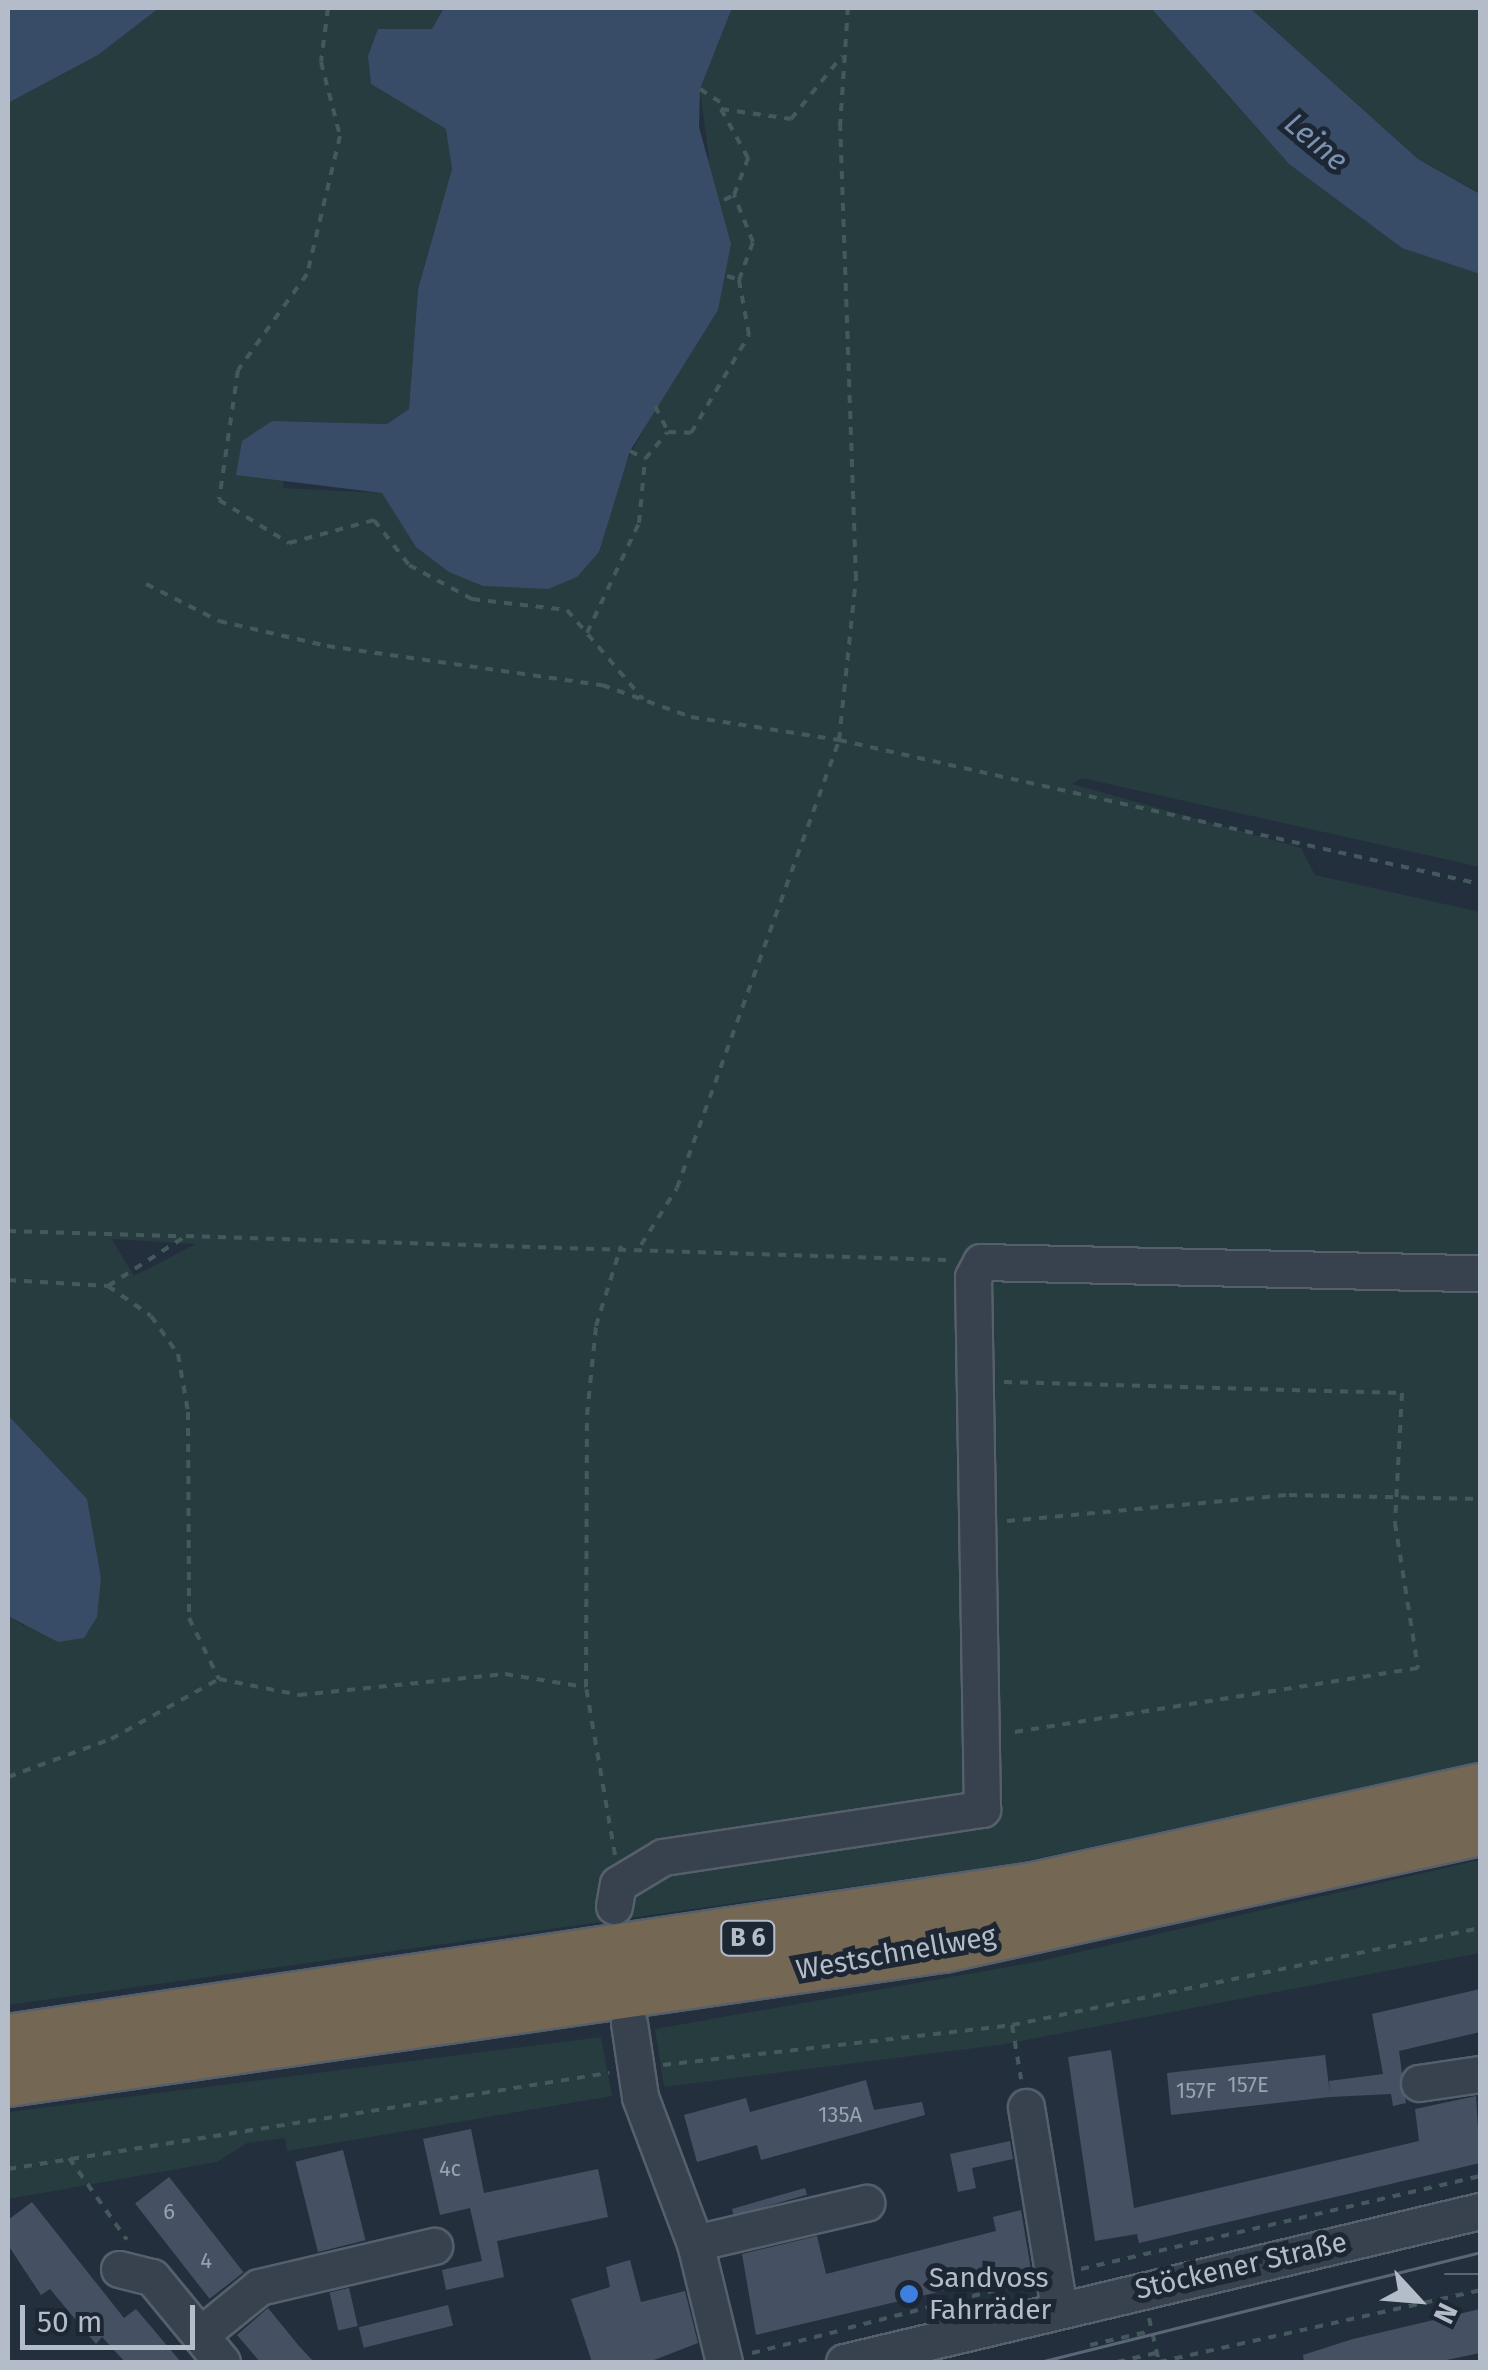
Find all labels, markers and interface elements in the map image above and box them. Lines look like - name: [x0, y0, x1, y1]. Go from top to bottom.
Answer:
- water label: Leine: [1277, 105, 1355, 179]
- road number: B 6: [718, 1918, 778, 1958]
- street label: Westschnellweg: [794, 1919, 998, 1987]
- house number: 157E: [1227, 2072, 1269, 2098]
- house number: 157F: [1176, 2078, 1216, 2104]
- house number: 135A: [818, 2102, 862, 2128]
- house number: 4c: [439, 2156, 461, 2182]
- house number: 6: [163, 2199, 175, 2225]
- street label: Stöckener Straße: [1132, 2225, 1350, 2307]
- house number: 4: [200, 2248, 212, 2274]
- north arrow: [1368, 2250, 1468, 2350]
- place label: Sandvoss Fahrräder: [929, 2261, 1051, 2327]
- marker: Sandvoss Fahrräder: [898, 2283, 920, 2305]
- scale bar: [25, 2285, 200, 2347]
- text: N: [1427, 2298, 1464, 2329]
- text: 50 m: [37, 2304, 102, 2340]

